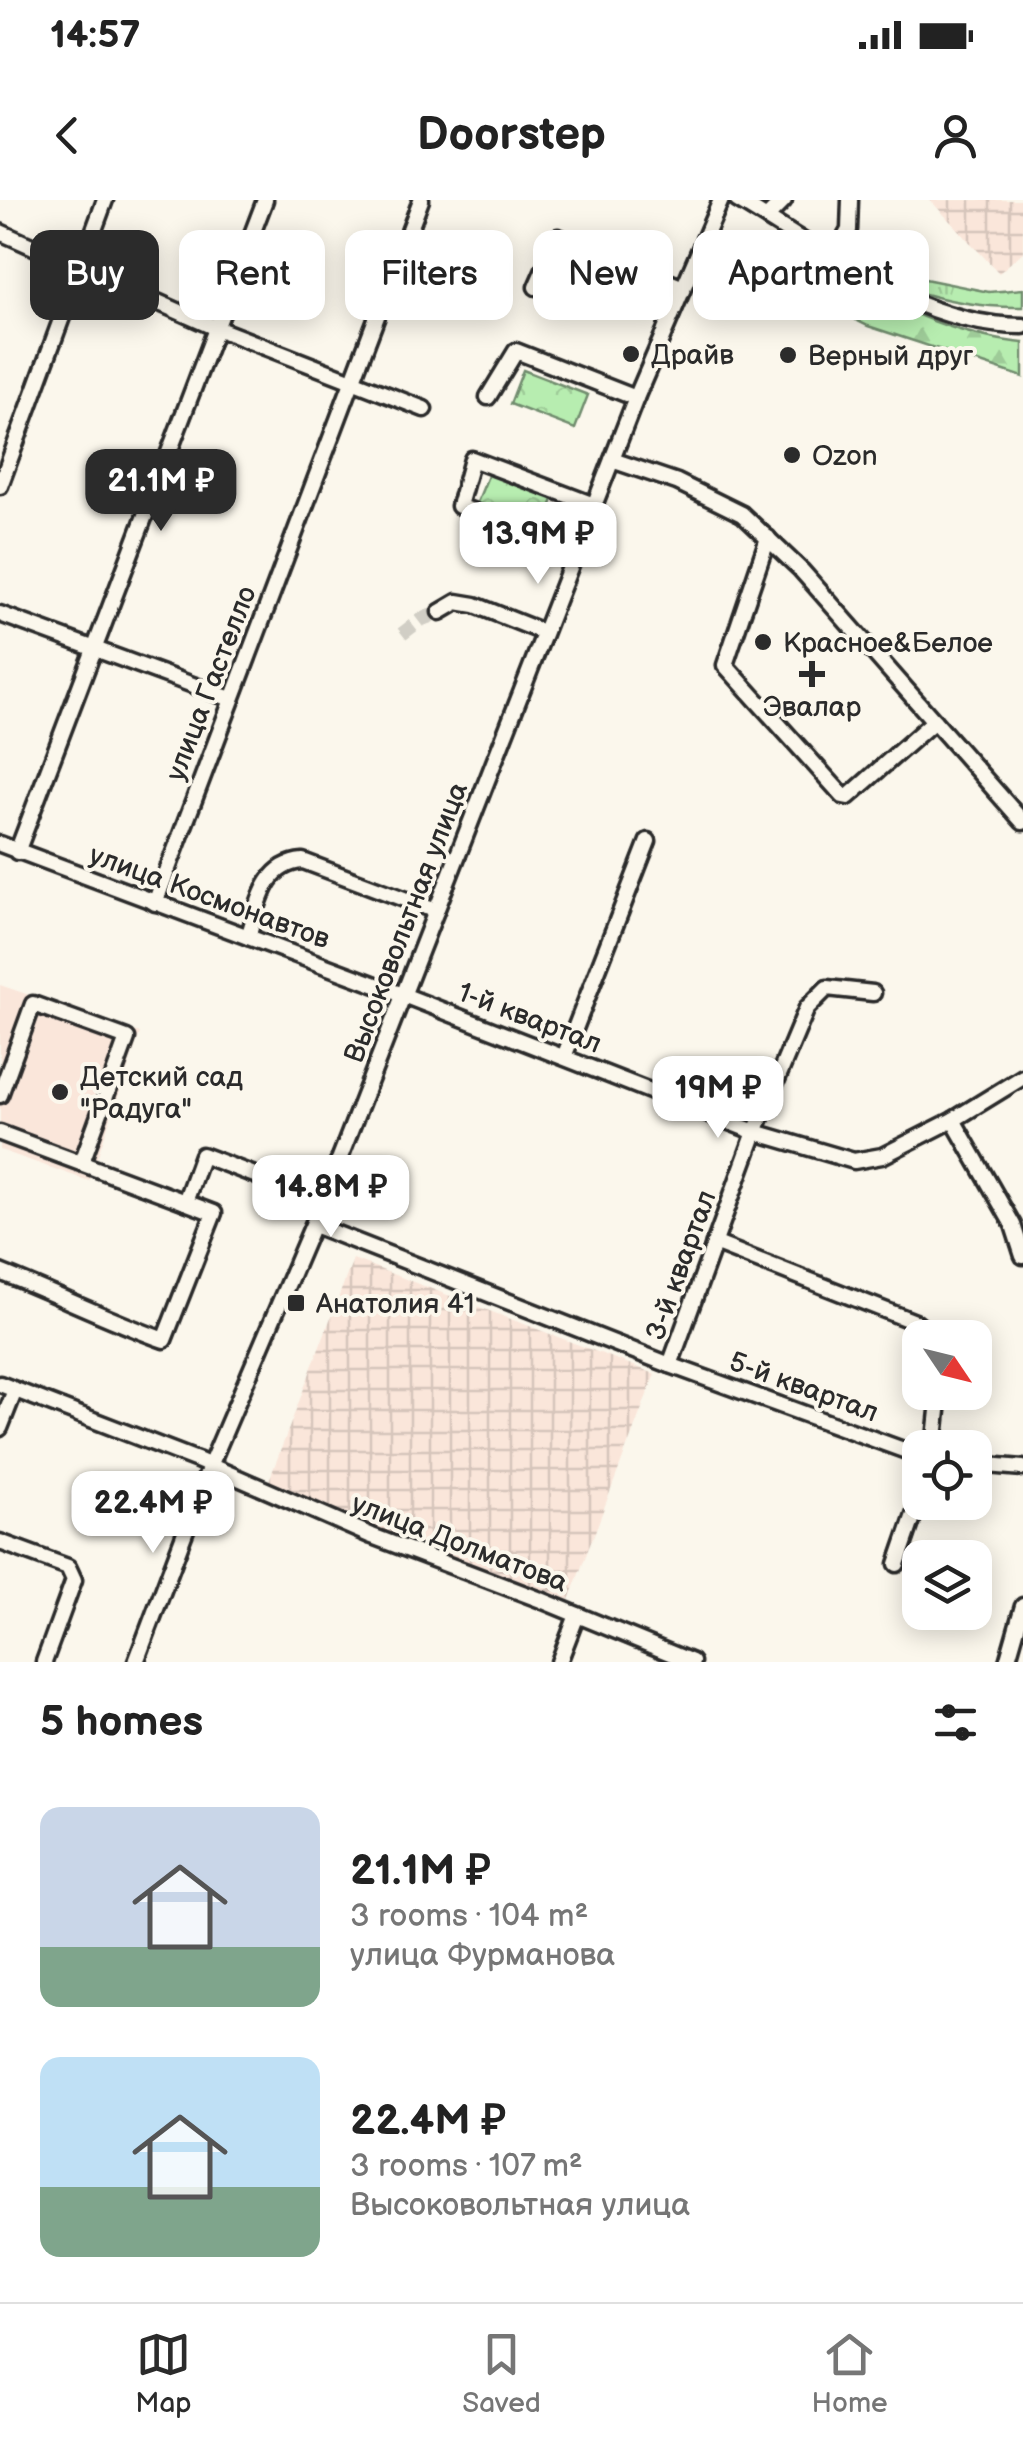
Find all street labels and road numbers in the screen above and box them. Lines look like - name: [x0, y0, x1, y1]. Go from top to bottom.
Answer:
- street label: улица Гастелло: [159, 582, 264, 786]
- street label: Высоковольтная улица: [338, 777, 475, 1067]
- street label: улица Космонавтов: [85, 839, 334, 956]
- street label: 1-й квартал: [453, 976, 606, 1061]
- street label: 3-й квартал: [639, 1186, 724, 1345]
- street label: 5-й квартал: [725, 1345, 882, 1430]
- street label: улица Долматова: [347, 1487, 572, 1600]

